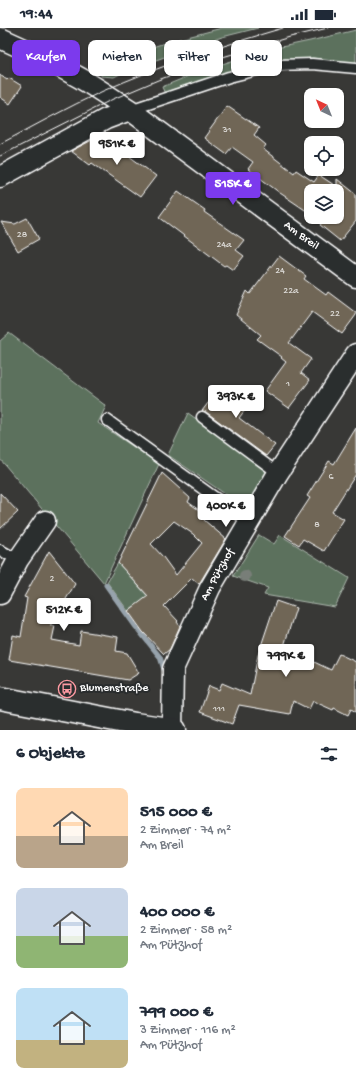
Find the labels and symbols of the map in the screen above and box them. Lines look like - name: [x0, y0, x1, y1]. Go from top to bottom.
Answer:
- north arrow: [304, 88, 344, 128]
- house number: 31: [221, 124, 232, 136]
- pin: 951K €: [84, 132, 150, 166]
- pin: 515K €: [200, 172, 266, 206]
- street label: Am Breil: [281, 219, 322, 254]
- house number: 28: [17, 229, 28, 241]
- house number: 24a: [216, 239, 232, 251]
- house number: 24: [275, 265, 285, 277]
- house number: 22a: [283, 285, 299, 297]
- house number: 22: [330, 308, 340, 320]
- house number: 1: [285, 378, 290, 390]
- pin: 393K €: [203, 385, 269, 419]
- house number: 6: [328, 471, 334, 483]
- pin: 400K €: [193, 494, 259, 528]
- house number: 8: [314, 519, 320, 531]
- street label: Am Pützhof: [198, 545, 239, 603]
- house number: 2: [50, 573, 55, 585]
- pin: 512K €: [31, 598, 97, 632]
- pin: 799K €: [253, 644, 319, 678]
- bus stop icon: Blumenstraße: [57, 679, 77, 699]
- place label: Blumenstraße: [79, 682, 149, 696]
- house number: 111: [212, 703, 225, 715]

